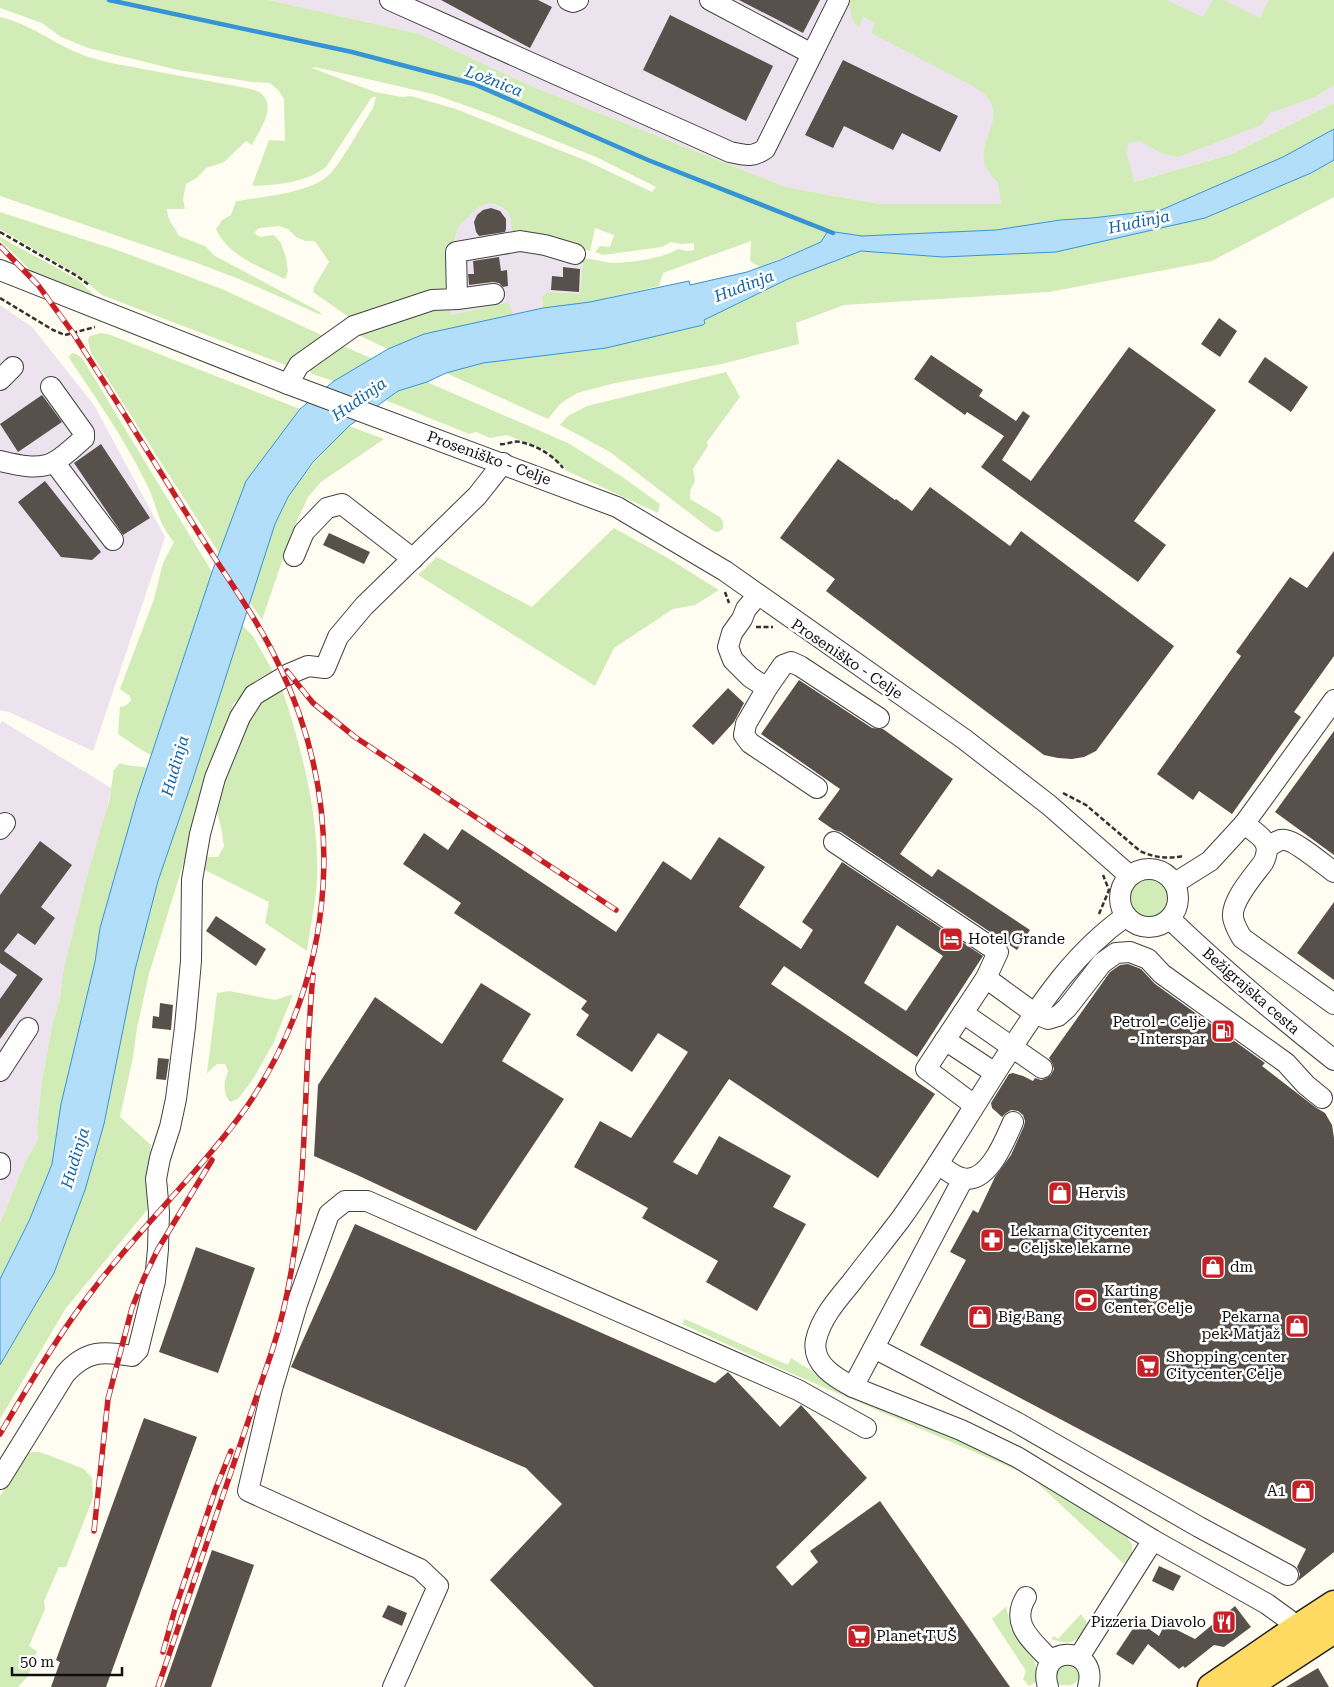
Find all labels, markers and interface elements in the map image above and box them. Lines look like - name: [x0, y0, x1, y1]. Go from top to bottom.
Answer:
- water label: Ložnica: [462, 61, 526, 101]
- water label: Hudinja: [1106, 206, 1172, 238]
- water label: Hudinja: [711, 266, 777, 306]
- water label: Hudinja: [327, 373, 390, 425]
- street label: Proseniško - Celje: [425, 427, 553, 489]
- street label: Proseniško - Celje: [788, 615, 906, 703]
- water label: Hudinja: [157, 733, 193, 800]
- hotel icon: Hotel Grande: [938, 926, 964, 952]
- place label: Hotel Grande: [968, 930, 1065, 948]
- street label: Bežigrajska cesta: [1199, 944, 1303, 1038]
- place label: Petrol - Celje - Interspar: [1113, 1013, 1206, 1048]
- fuel station icon: Petrol - Celje - Interspar: [1210, 1018, 1236, 1044]
- water label: Hudinja: [56, 1125, 93, 1192]
- shop icon: Hervis: [1047, 1180, 1073, 1206]
- place label: Hervis: [1078, 1184, 1126, 1202]
- place label: Lekarna Citycenter - Celjske lekarne: [1010, 1222, 1148, 1257]
- pharmacy icon: Lekarna Citycenter - Celjske lekarne: [979, 1227, 1005, 1253]
- shop icon: dm: [1200, 1254, 1226, 1280]
- place label: dm: [1230, 1258, 1254, 1276]
- place label: Karting Center Celje: [1104, 1282, 1193, 1317]
- sports icon: Karting Center Celje: [1073, 1287, 1099, 1313]
- shop icon: Big Bang: [967, 1304, 993, 1330]
- place label: Big Bang: [998, 1308, 1062, 1326]
- place label: Pekarna pek Matjaž: [1202, 1308, 1280, 1343]
- shop icon: Pekarna pek Matjaž: [1284, 1313, 1310, 1339]
- place label: Shopping center Citycenter Celje: [1166, 1348, 1287, 1383]
- supermarket icon: Shopping center Citycenter Celje: [1135, 1353, 1161, 1379]
- shop icon: A1: [1290, 1478, 1316, 1504]
- place label: A1: [1267, 1482, 1286, 1500]
- restaurant icon: Pizzeria Diavolo: [1211, 1609, 1237, 1635]
- place label: Pizzeria Diavolo: [1091, 1613, 1206, 1631]
- supermarket icon: Planet TUŠ: [846, 1623, 872, 1649]
- place label: Planet TUŠ: [876, 1627, 957, 1645]
- scale bar: [12, 1644, 122, 1676]
- text: 50 m: [20, 1653, 55, 1671]

